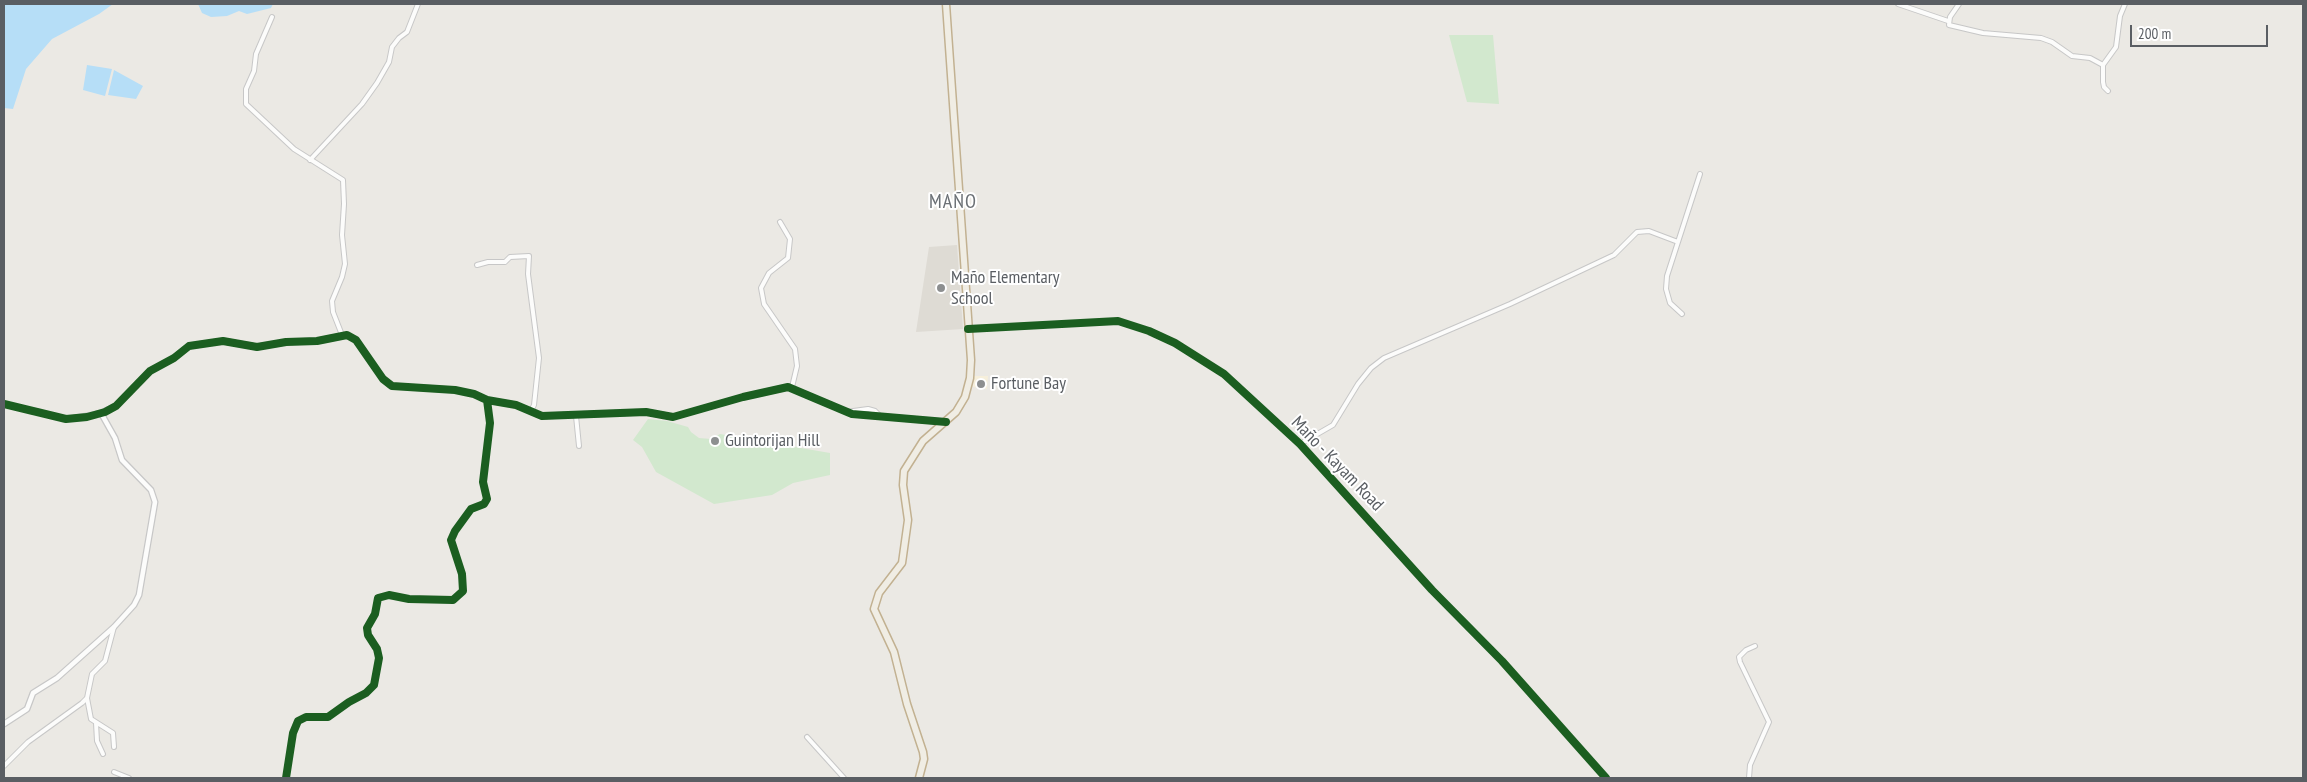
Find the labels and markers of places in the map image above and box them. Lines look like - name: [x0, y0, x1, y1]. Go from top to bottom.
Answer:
- place label: Maño Elementary School: [951, 267, 1059, 310]
- marker: Maño Elementary School: [935, 282, 947, 294]
- place label: Fortune Bay: [991, 373, 1066, 395]
- marker: Fortune Bay: [975, 378, 987, 390]
- place label: Guintorijan Hill: [725, 430, 820, 452]
- marker: Guintorijan Hill: [709, 435, 721, 447]

